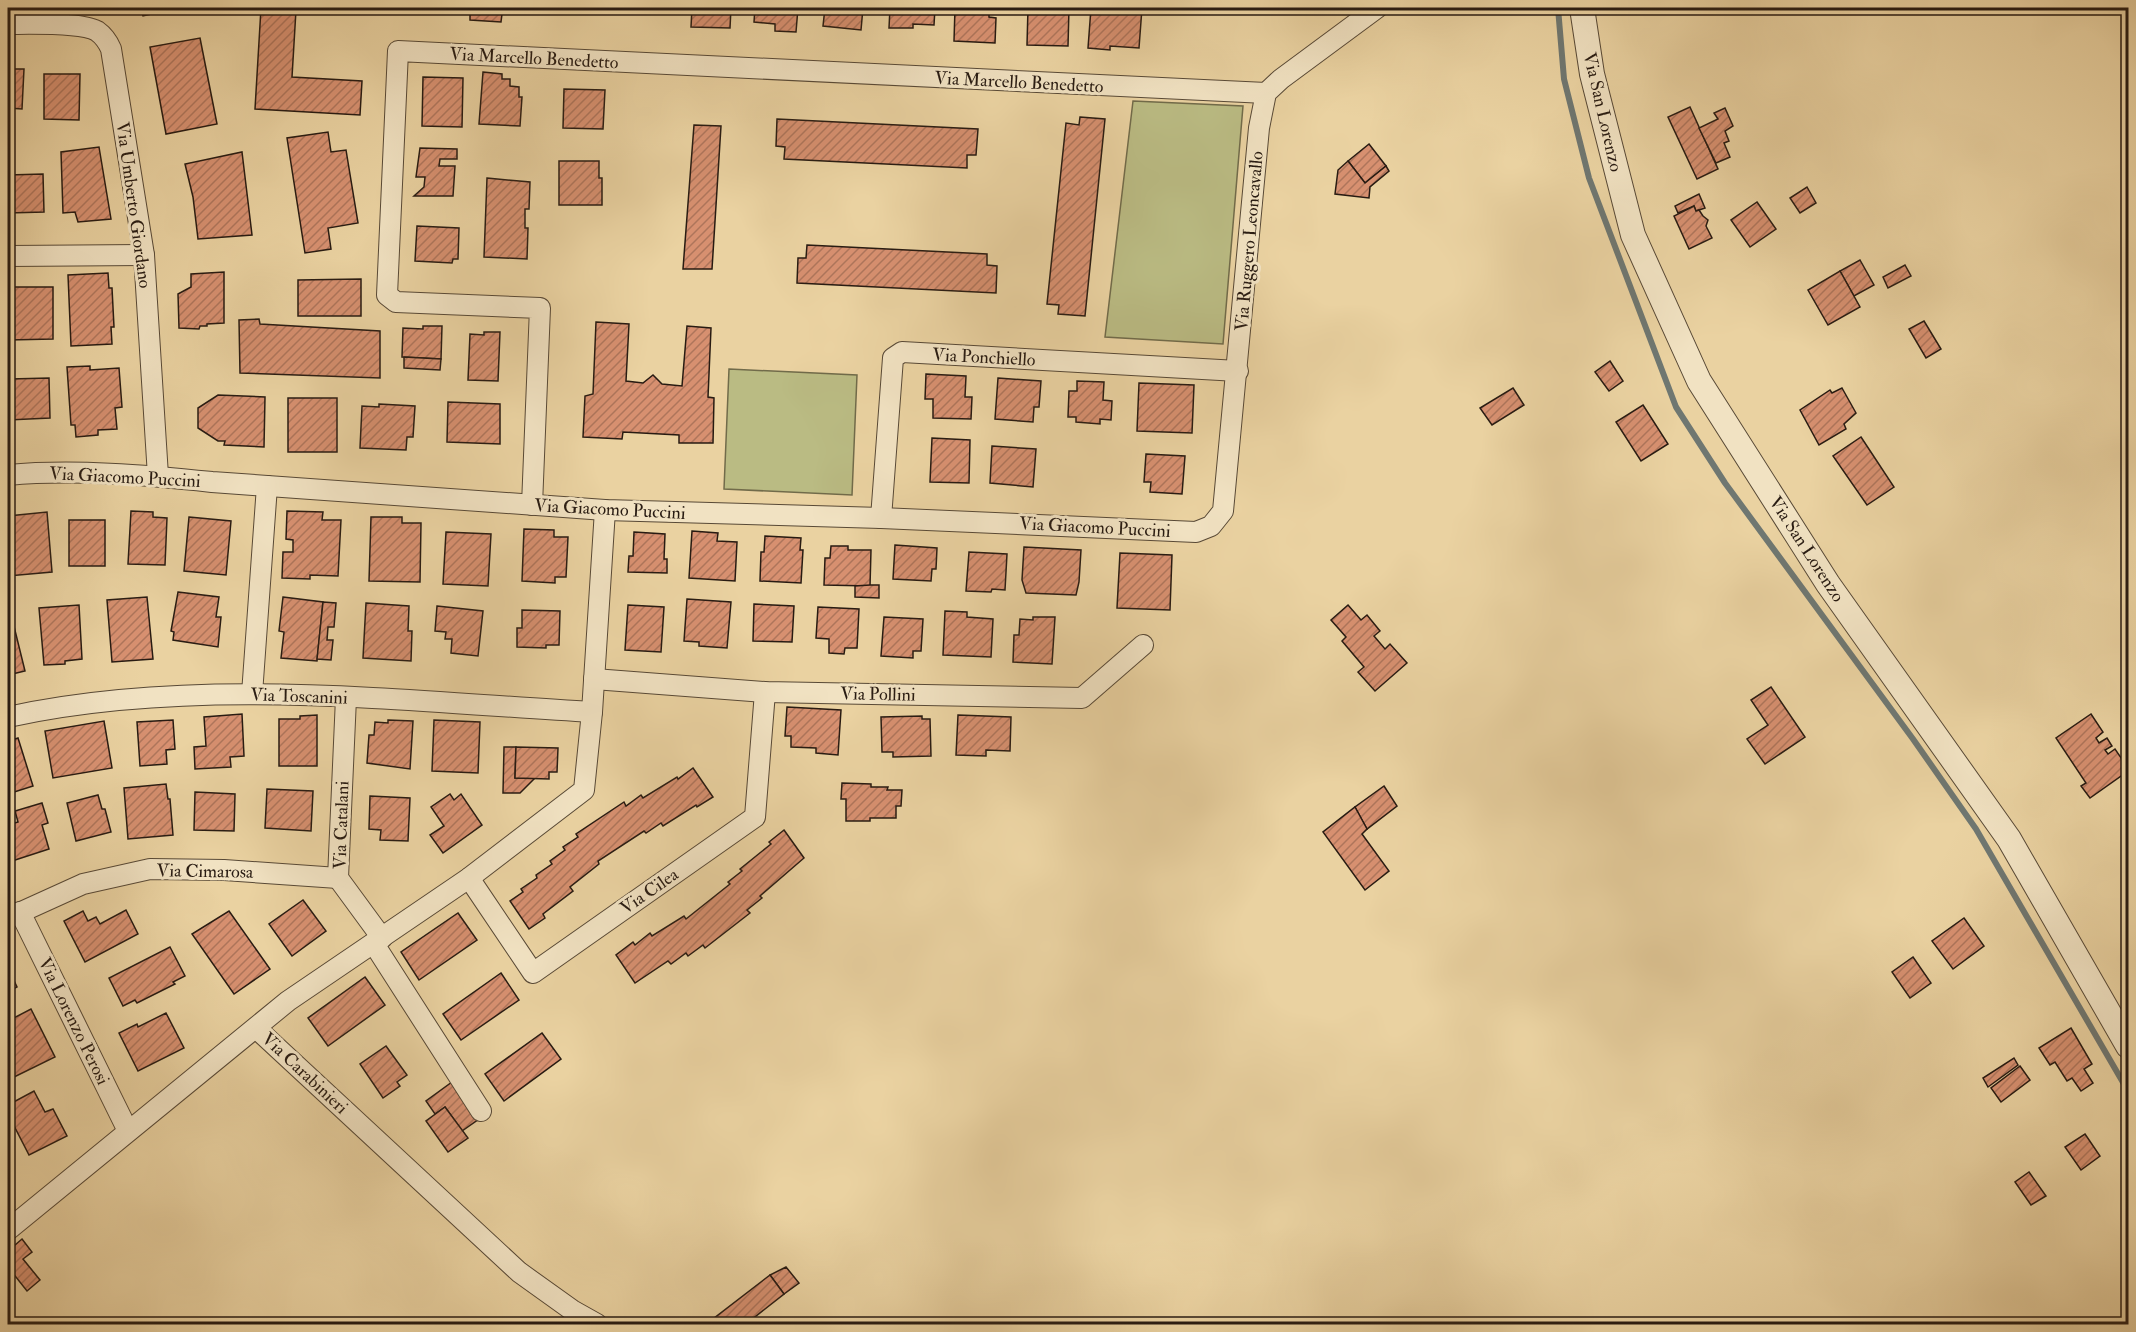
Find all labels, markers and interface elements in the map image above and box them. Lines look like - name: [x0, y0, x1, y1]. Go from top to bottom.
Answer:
- street label: Via Marcello Benedetto: [449, 43, 619, 74]
- street label: Via San Lorenzo: [1578, 50, 1627, 174]
- street label: Via Marcello Benedetto: [934, 67, 1104, 98]
- street label: Via Umberto Giordano: [110, 120, 157, 290]
- street label: Via Ruggero Leoncavallo: [1230, 150, 1269, 332]
- street label: Via Ponchiello: [932, 343, 1036, 372]
- street label: Via Giacomo Puccini: [49, 462, 201, 493]
- street label: Via San Lorenzo: [1764, 492, 1850, 607]
- street label: Via Giacomo Puccini: [534, 494, 686, 525]
- street label: Via Giacomo Puccini: [1019, 512, 1171, 543]
- street label: Via Pollini: [840, 682, 916, 707]
- street label: Via Toscanini: [250, 683, 348, 710]
- street label: Via Catalani: [328, 780, 355, 870]
- street label: Via Cimarosa: [156, 859, 254, 884]
- street label: Via Cilea: [616, 863, 683, 920]
- street label: Via Lorenzo Perosi: [33, 954, 114, 1089]
- street label: Via Carabinieri: [257, 1028, 353, 1119]

